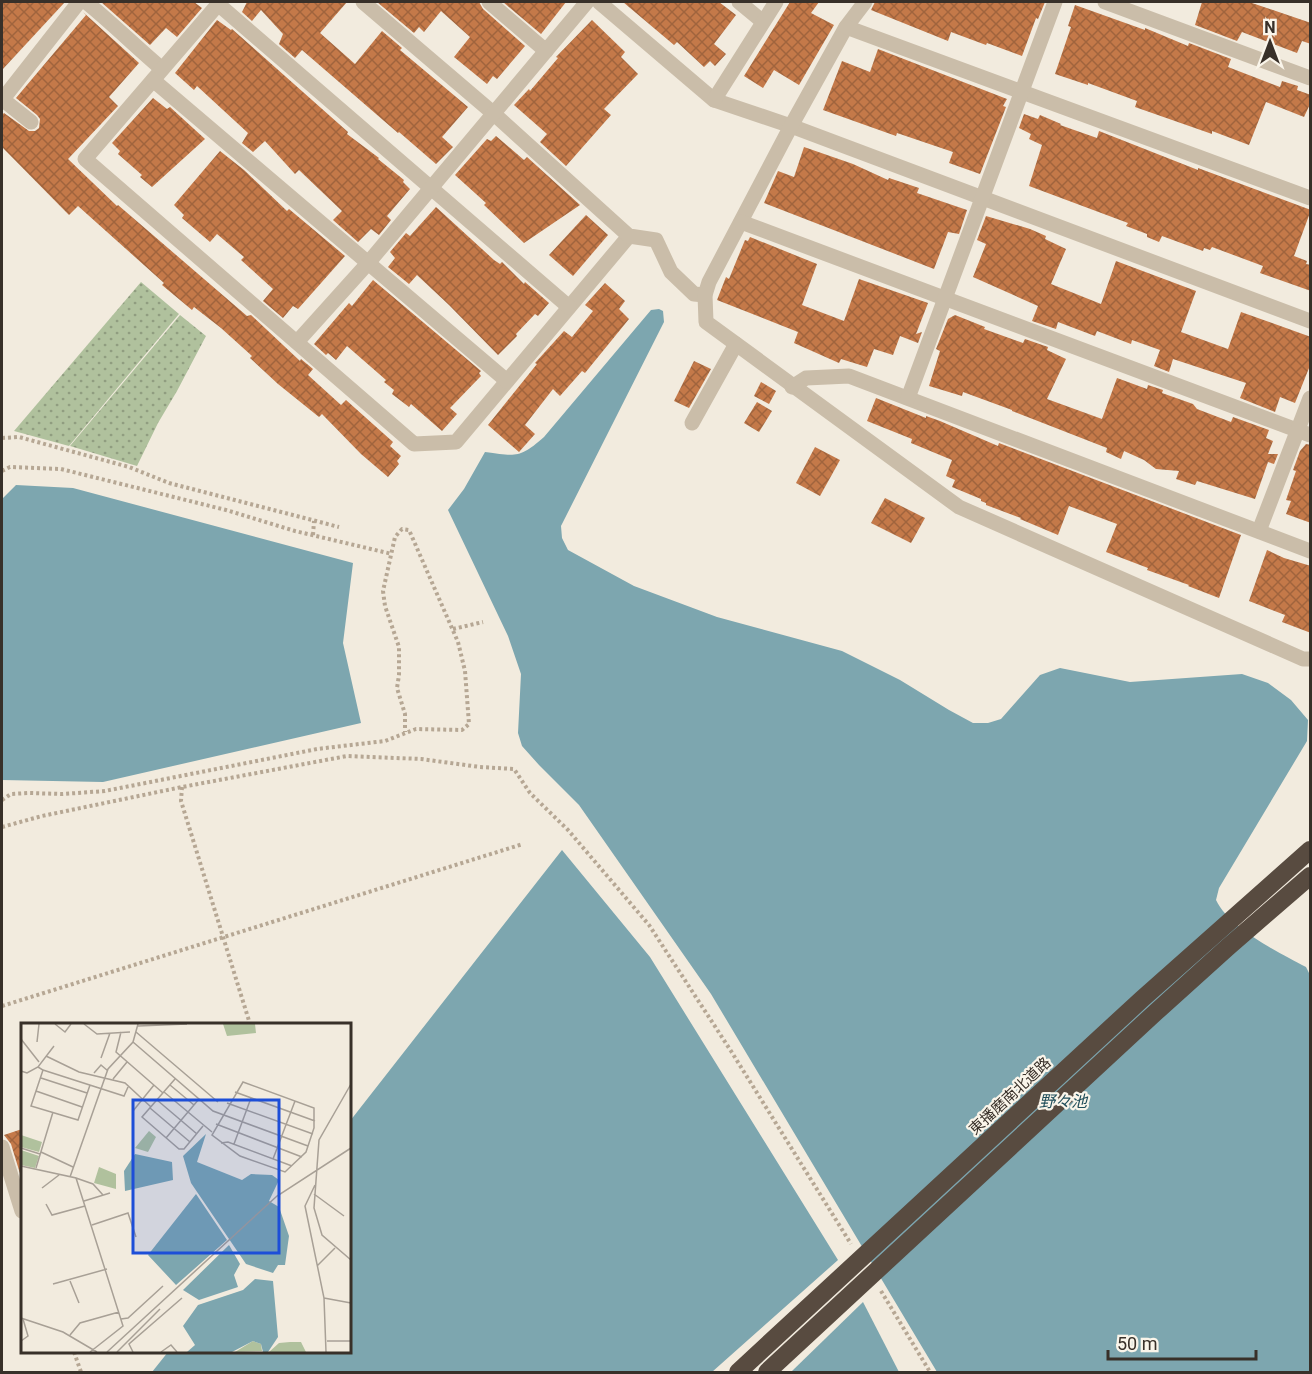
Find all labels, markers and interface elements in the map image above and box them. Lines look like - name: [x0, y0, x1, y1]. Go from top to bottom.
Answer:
- north arrow: [1240, 12, 1300, 72]
- text: N: [1264, 18, 1276, 37]
- inset map: [21, 1023, 351, 1353]
- street label: 東播磨南北道路: [965, 1054, 1055, 1138]
- water label: 野々池: [1039, 1092, 1089, 1111]
- scale bar: [1108, 1323, 1256, 1361]
- text: 50 m: [1117, 1333, 1157, 1354]

